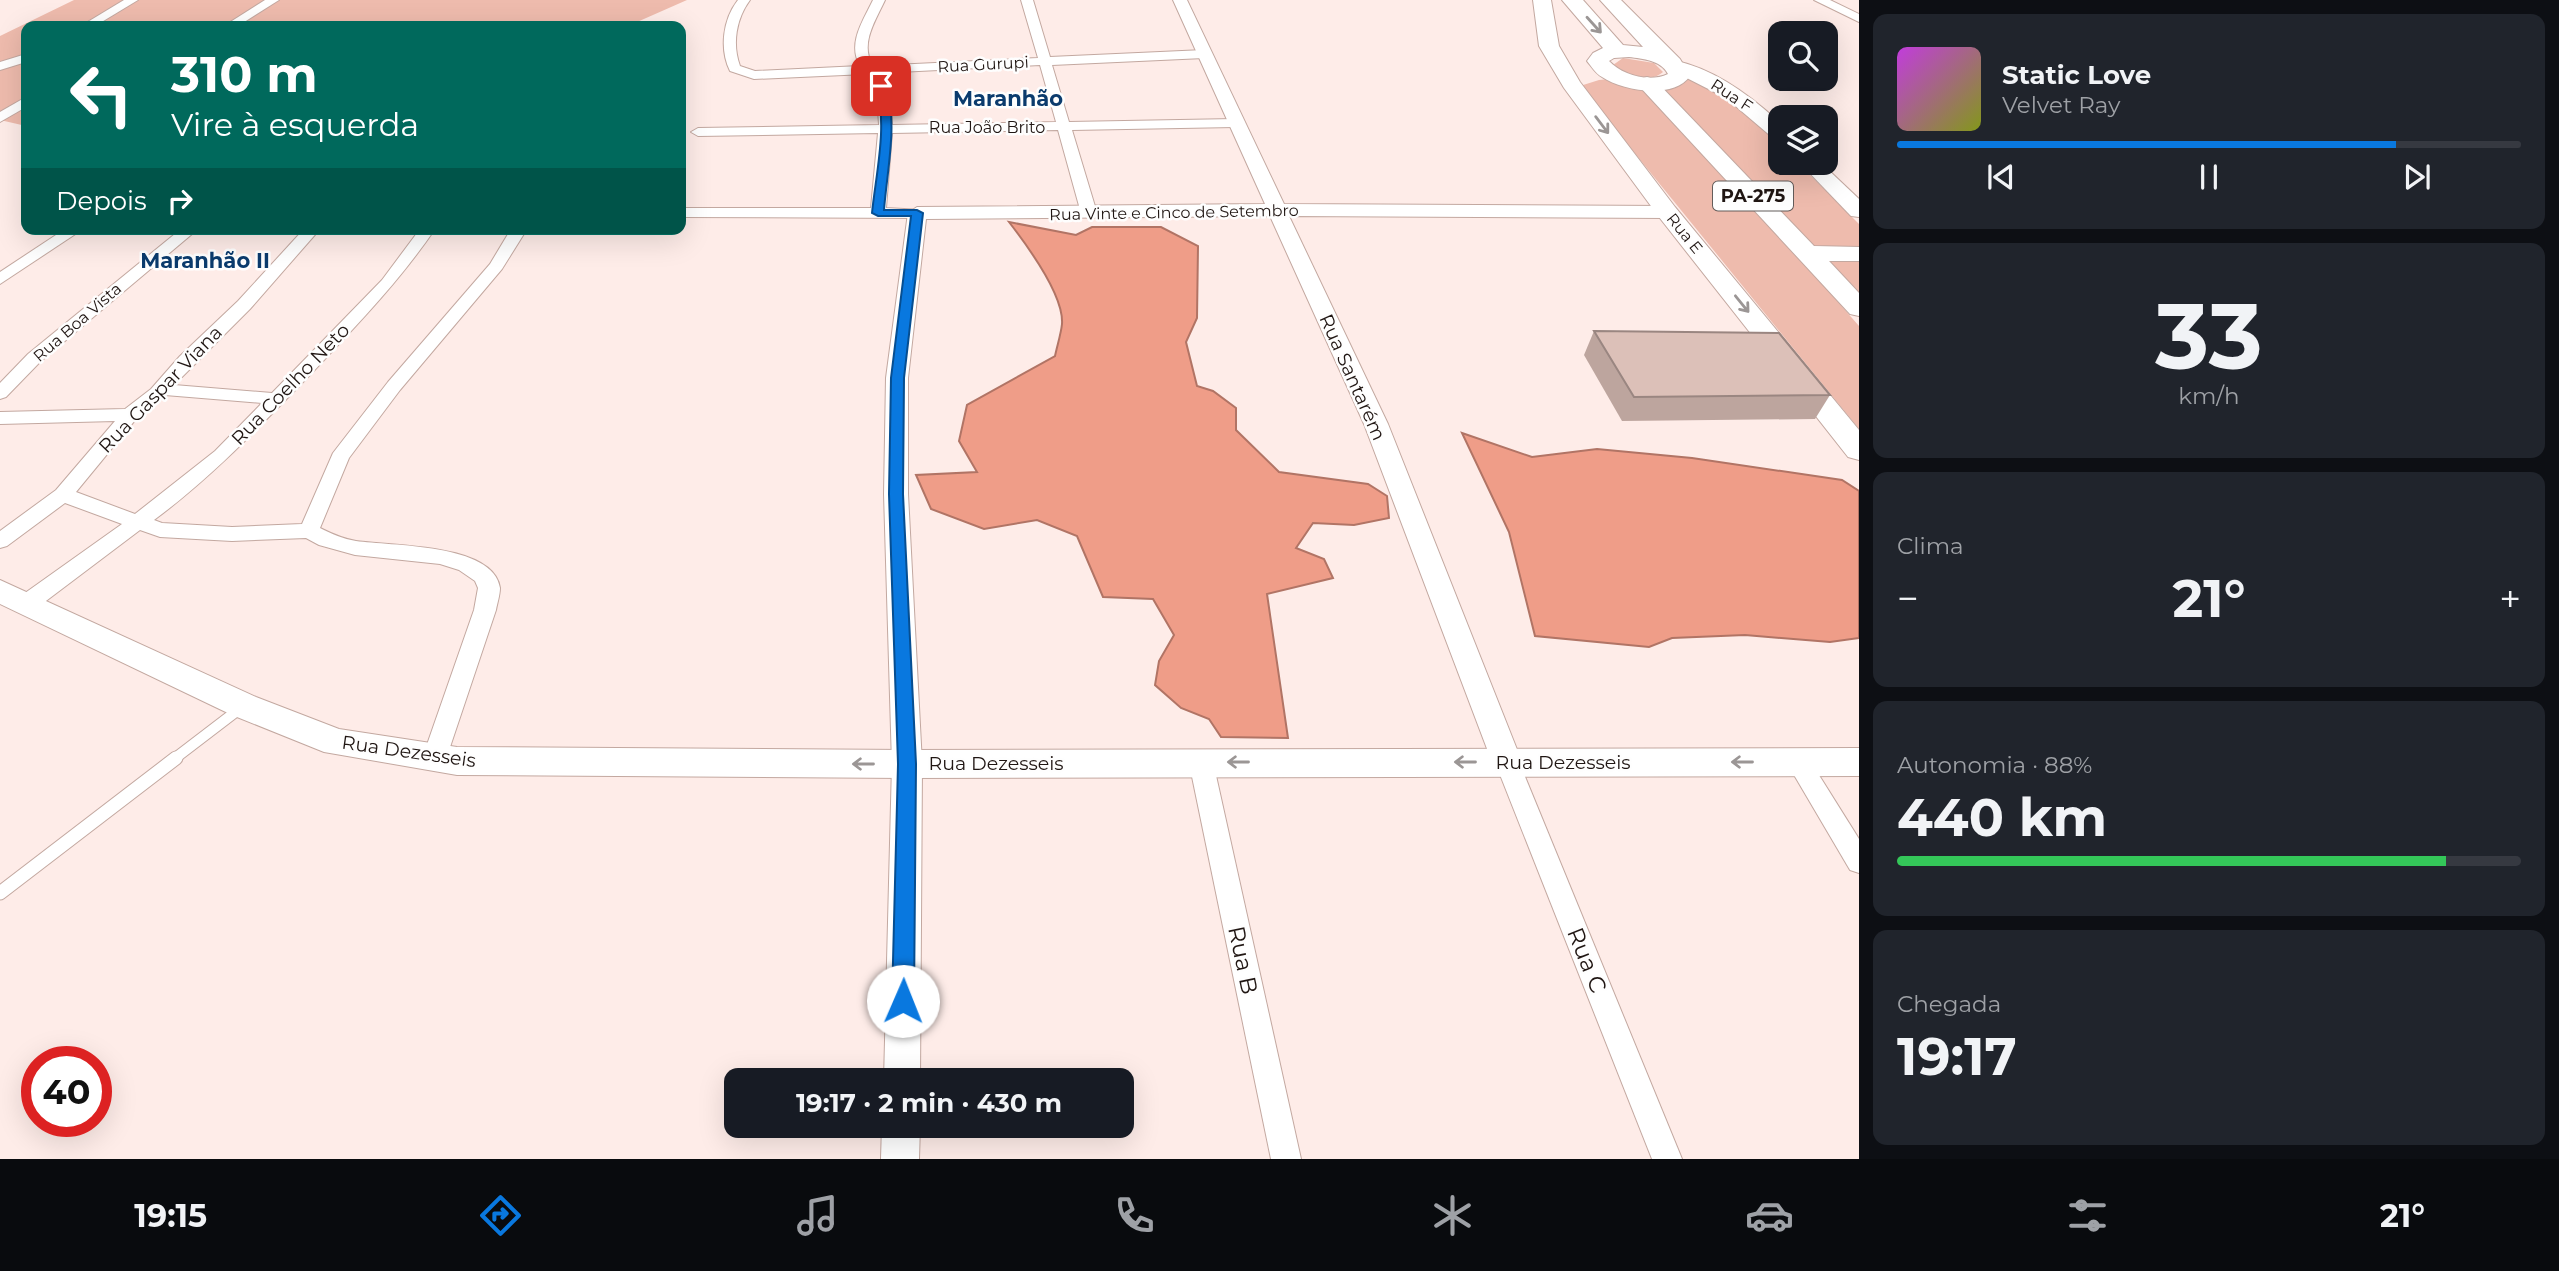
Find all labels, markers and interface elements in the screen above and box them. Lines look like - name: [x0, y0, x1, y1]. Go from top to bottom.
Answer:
- one-way arrow: [1586, 16, 1602, 34]
- map controls: [1768, 21, 1838, 175]
- button: search: [1768, 21, 1838, 91]
- text: 310 m: [171, 45, 318, 104]
- icon: left: [56, 49, 147, 140]
- street label: Rua Gurupi: [937, 53, 1029, 76]
- pin: [851, 56, 911, 116]
- text: Static Love: [2002, 59, 2151, 91]
- icon: arrive: [862, 67, 900, 105]
- street label: Rua F: [1707, 75, 1756, 116]
- district label: Maranhão: [953, 86, 1063, 111]
- text: Velvet Ray: [2002, 91, 2120, 119]
- text: Vire à esquerda: [171, 105, 419, 144]
- button: layers: [1768, 105, 1838, 175]
- one-way arrow: [1594, 115, 1609, 134]
- street label: Rua João Brito: [929, 118, 1045, 137]
- icon: previous: [1982, 158, 2020, 196]
- icon: pause: [2190, 158, 2228, 196]
- icon: next: [2398, 158, 2436, 196]
- icon: right: [161, 182, 199, 220]
- road number: PA-275: [1713, 182, 1793, 210]
- text: Depois: [56, 185, 147, 217]
- street label: Rua Vinte e Cinco de Setembro: [1049, 201, 1299, 224]
- street label: Rua E: [1663, 209, 1707, 257]
- district label: Maranhão II: [140, 248, 270, 273]
- street label: Rua Boa Vista: [29, 279, 125, 366]
- text: 33: [2155, 281, 2263, 392]
- one-way arrow: [1734, 295, 1749, 313]
- street label: Rua Santarém: [1314, 310, 1391, 444]
- street label: Rua Coelho Neto: [226, 319, 354, 450]
- street label: Rua Gaspar Viana: [94, 321, 227, 458]
- text: km/h: [2178, 382, 2240, 410]
- text: Clima: [1897, 532, 1964, 560]
- text: 21°: [2173, 567, 2245, 630]
- text: −: [1897, 575, 1919, 622]
- text: +: [2499, 575, 2521, 622]
- street label: Rua Dezesseis: [340, 731, 477, 772]
- street label: Rua Dezesseis: [1495, 751, 1631, 774]
- text: Autonomia · 88%: [1897, 751, 2092, 779]
- street label: Rua Dezesseis: [928, 752, 1064, 775]
- one-way arrow: [1227, 755, 1250, 769]
- one-way arrow: [1454, 755, 1477, 769]
- one-way arrow: [1731, 755, 1754, 769]
- one-way arrow: [852, 757, 875, 771]
- text: 440 km: [1897, 786, 2107, 849]
- street label: Rua B: [1222, 923, 1264, 997]
- street label: Rua C: [1561, 923, 1613, 997]
- position arrow: [866, 964, 940, 1038]
- text: Chegada: [1897, 990, 2001, 1018]
- text: 19:17: [1897, 1025, 2017, 1088]
- speed limit sign: 40: [21, 1046, 112, 1137]
- text: 19:17 · 2 min · 430 m: [796, 1087, 1062, 1119]
- icon: directions: [476, 1191, 525, 1240]
- icon: music: [793, 1191, 842, 1240]
- icon: phone: [1110, 1191, 1159, 1240]
- icon: climate: [1428, 1191, 1477, 1240]
- icon: car: [1745, 1191, 1794, 1240]
- icon: filters: [2063, 1191, 2112, 1240]
- text: 19:15: [134, 1196, 207, 1235]
- text: 21°: [2380, 1196, 2425, 1235]

